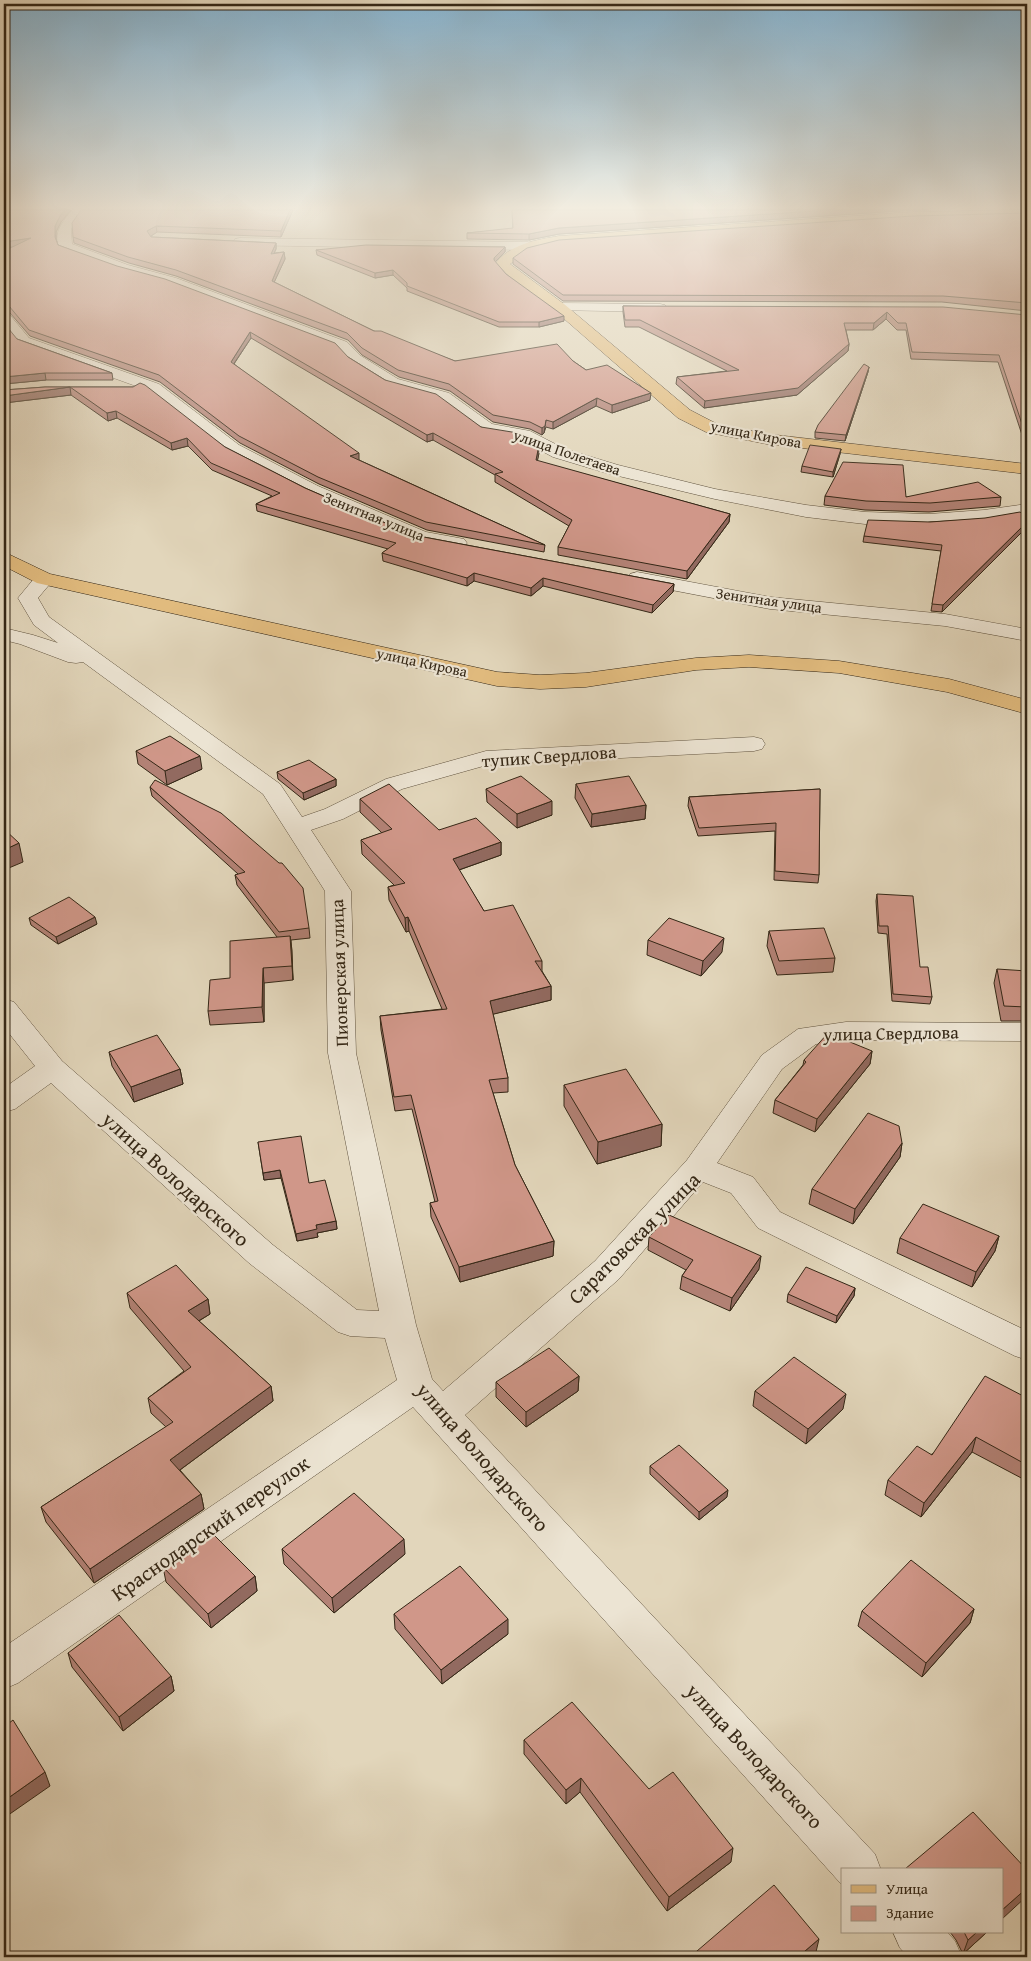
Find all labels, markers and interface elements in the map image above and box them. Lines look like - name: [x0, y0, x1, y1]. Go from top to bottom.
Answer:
- street label: улица Кирова: [708, 415, 804, 453]
- street label: улица Полетаева: [510, 423, 624, 480]
- street label: Зенитная улица: [321, 486, 428, 546]
- street label: Зенитная улица: [715, 582, 824, 618]
- street label: улица Кирова: [374, 642, 470, 682]
- street label: тупик Свердлова: [481, 738, 618, 774]
- street label: Пионерская улица: [323, 898, 355, 1047]
- street label: улица Свердлова: [822, 1018, 959, 1048]
- street label: улица Володарского: [94, 1103, 257, 1254]
- street label: Саратовская улица: [561, 1165, 707, 1311]
- street label: улица Володарского: [408, 1375, 557, 1539]
- street label: Краснодарский переулок: [104, 1448, 316, 1608]
- street label: улица Володарского: [678, 1675, 831, 1836]
- legend: [841, 1868, 1004, 1934]
- text: Улица: [886, 1878, 929, 1899]
- text: Здание: [886, 1902, 934, 1923]

